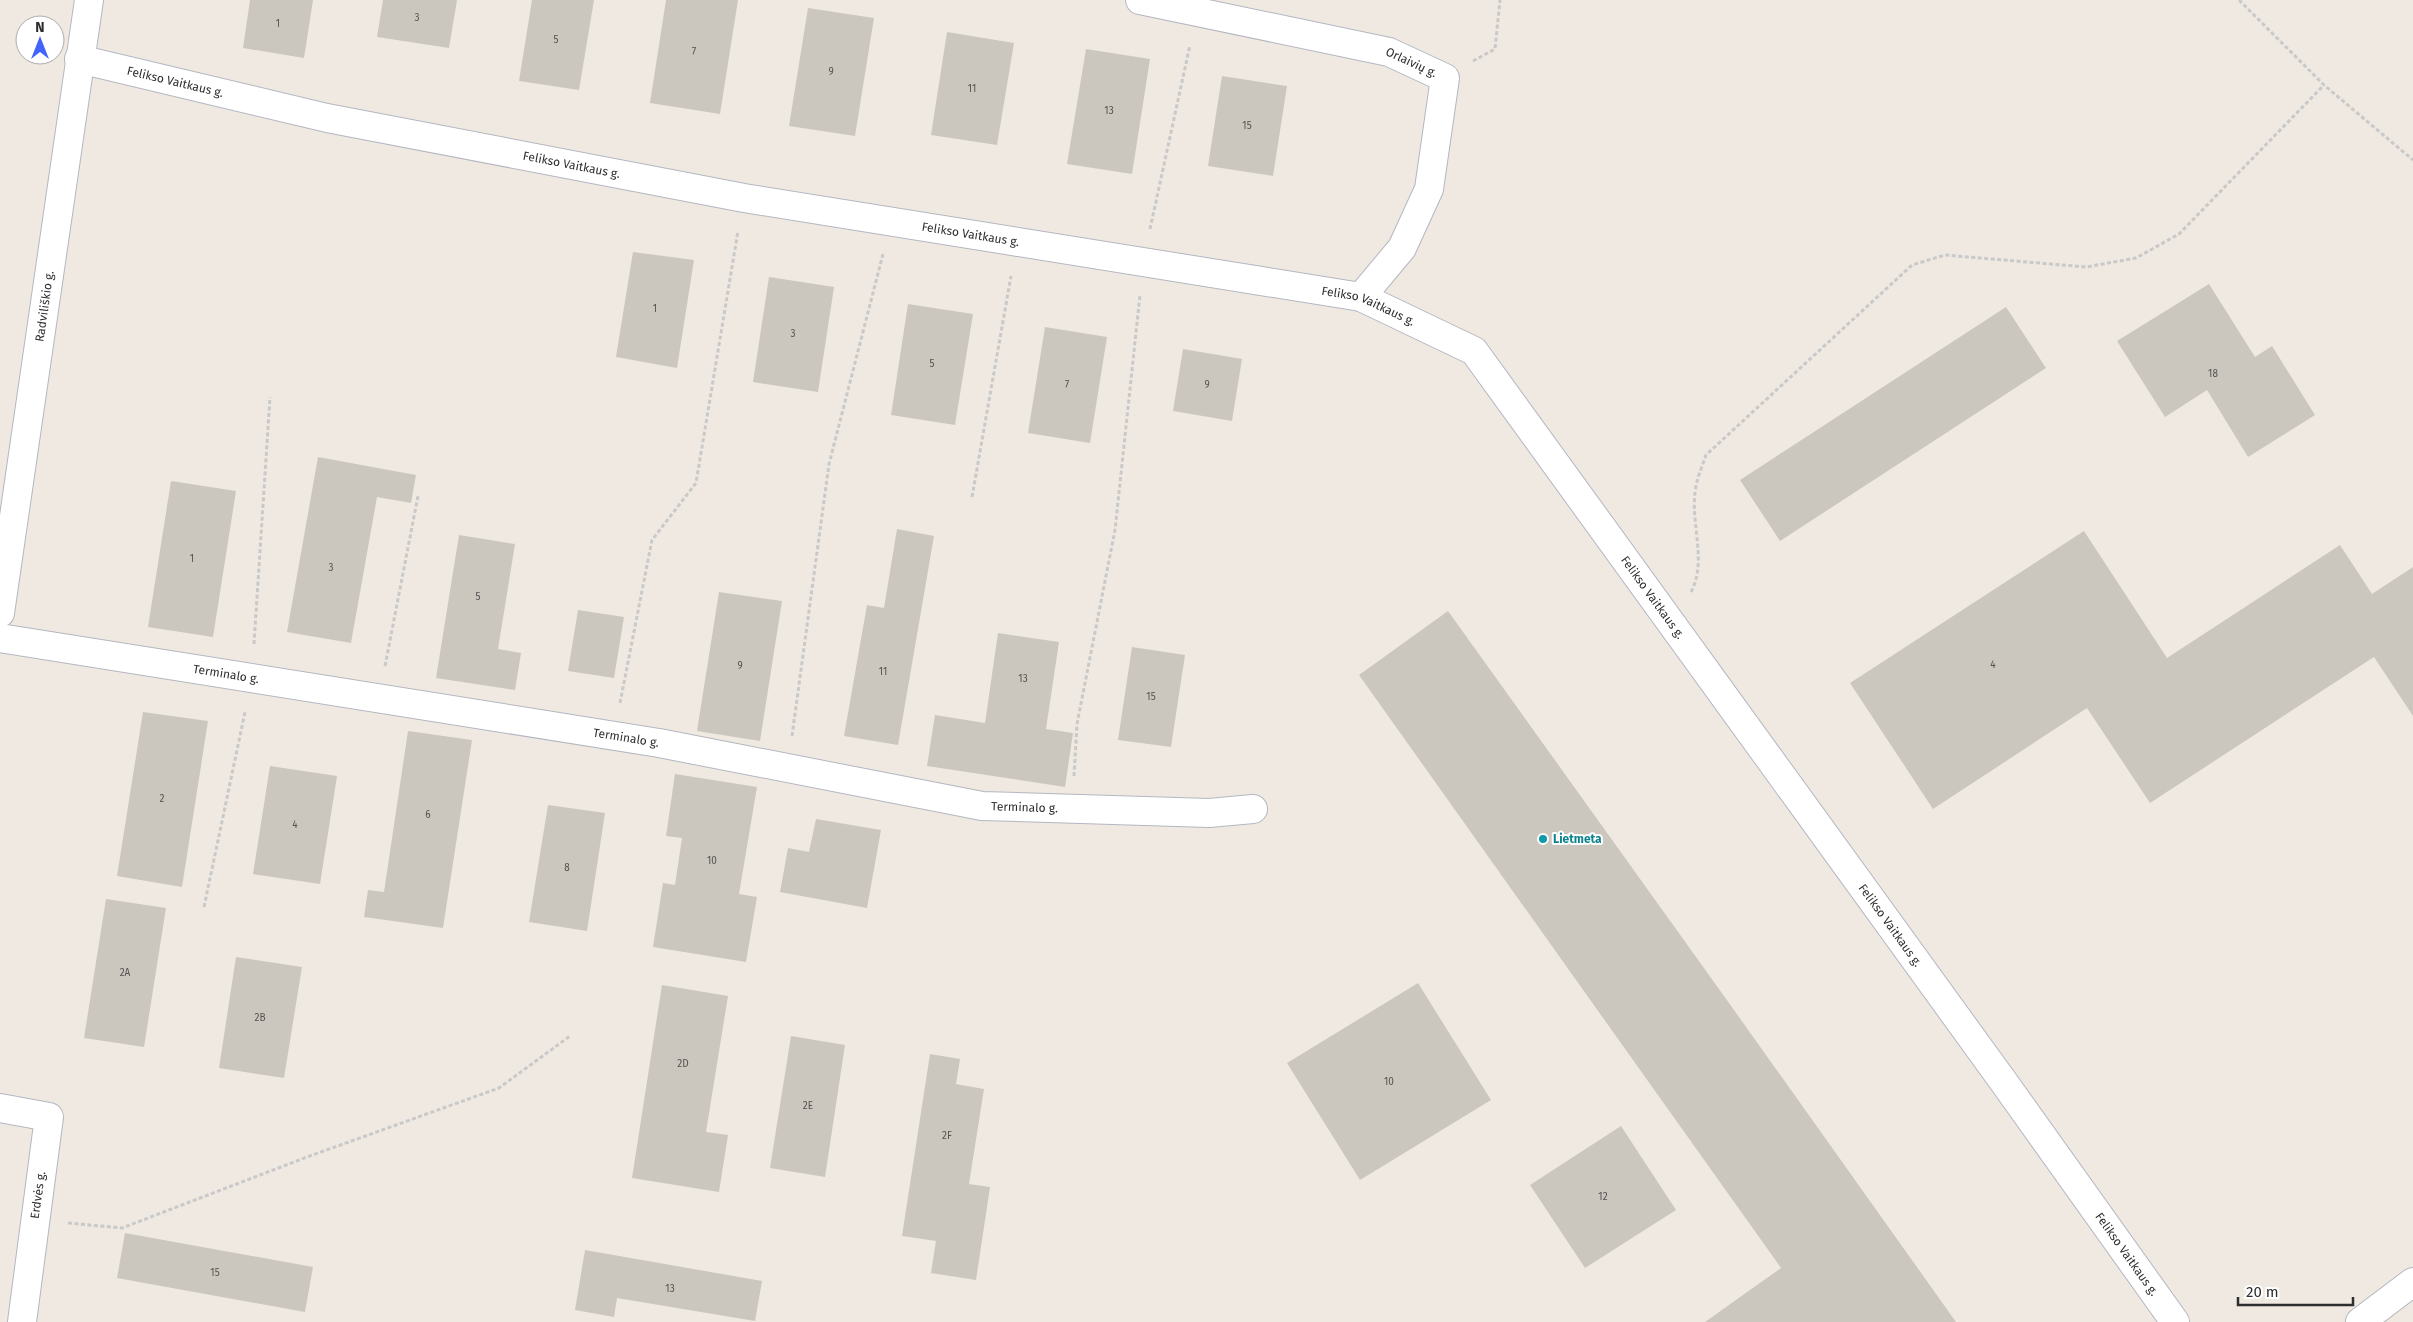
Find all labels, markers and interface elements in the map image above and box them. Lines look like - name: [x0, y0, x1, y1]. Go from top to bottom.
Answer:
- house number: 3: [415, 12, 420, 24]
- north arrow: [15, 15, 65, 65]
- house number: 1: [276, 18, 280, 30]
- text: N: [35, 19, 45, 36]
- house number: 5: [553, 34, 559, 46]
- street label: Orlaivių g.: [1383, 44, 1439, 80]
- house number: 7: [692, 46, 697, 58]
- street label: Felikso Vaitkaus g.: [126, 64, 225, 100]
- house number: 9: [828, 66, 834, 78]
- house number: 11: [968, 83, 976, 95]
- house number: 13: [1104, 105, 1114, 117]
- house number: 15: [1242, 120, 1252, 132]
- street label: Felikso Vaitkaus g.: [522, 149, 622, 181]
- street label: Felikso Vaitkaus g.: [921, 220, 1021, 249]
- street label: Radviliškio g.: [32, 270, 57, 343]
- street label: Felikso Vaitkaus g.: [1321, 284, 1417, 329]
- house number: 1: [653, 303, 657, 315]
- house number: 3: [791, 328, 796, 340]
- house number: 5: [929, 358, 935, 370]
- house number: 18: [2208, 368, 2218, 380]
- house number: 7: [1065, 379, 1070, 391]
- house number: 9: [1204, 379, 1210, 391]
- house number: 1: [190, 553, 194, 565]
- street label: Felikso Vaitkaus g.: [1618, 553, 1687, 642]
- house number: 3: [329, 562, 334, 574]
- house number: 5: [475, 591, 481, 603]
- house number: 4: [1990, 659, 1996, 671]
- house number: 9: [737, 660, 743, 672]
- street label: Terminalo g.: [192, 662, 260, 686]
- house number: 11: [879, 666, 887, 678]
- house number: 13: [1018, 673, 1028, 685]
- house number: 15: [1146, 691, 1156, 703]
- street label: Terminalo g.: [592, 726, 660, 750]
- house number: 2: [160, 793, 165, 805]
- street label: Terminalo g.: [991, 799, 1058, 815]
- house number: 6: [425, 809, 431, 821]
- house number: 4: [292, 819, 298, 831]
- place label: Lietmeta: [1553, 832, 1602, 846]
- marker: Lietmeta: [1537, 833, 1549, 845]
- house number: 10: [707, 855, 717, 867]
- house number: 8: [564, 862, 570, 874]
- street label: Felikso Vaitkaus g.: [1856, 881, 1925, 970]
- house number: 2A: [120, 967, 131, 979]
- house number: 2B: [254, 1012, 266, 1024]
- house number: 2D: [677, 1058, 689, 1070]
- house number: 10: [1384, 1076, 1394, 1088]
- house number: 2E: [803, 1100, 813, 1112]
- house number: 2F: [942, 1130, 952, 1142]
- street label: Erdvės g.: [28, 1170, 48, 1220]
- house number: 12: [1598, 1191, 1608, 1203]
- street label: Felikso Vaitkaus g.: [2092, 1210, 2161, 1299]
- house number: 15: [210, 1267, 220, 1279]
- scale bar: [2238, 1274, 2353, 1306]
- house number: 13: [665, 1283, 675, 1295]
- text: 20 m: [2246, 1283, 2279, 1301]

